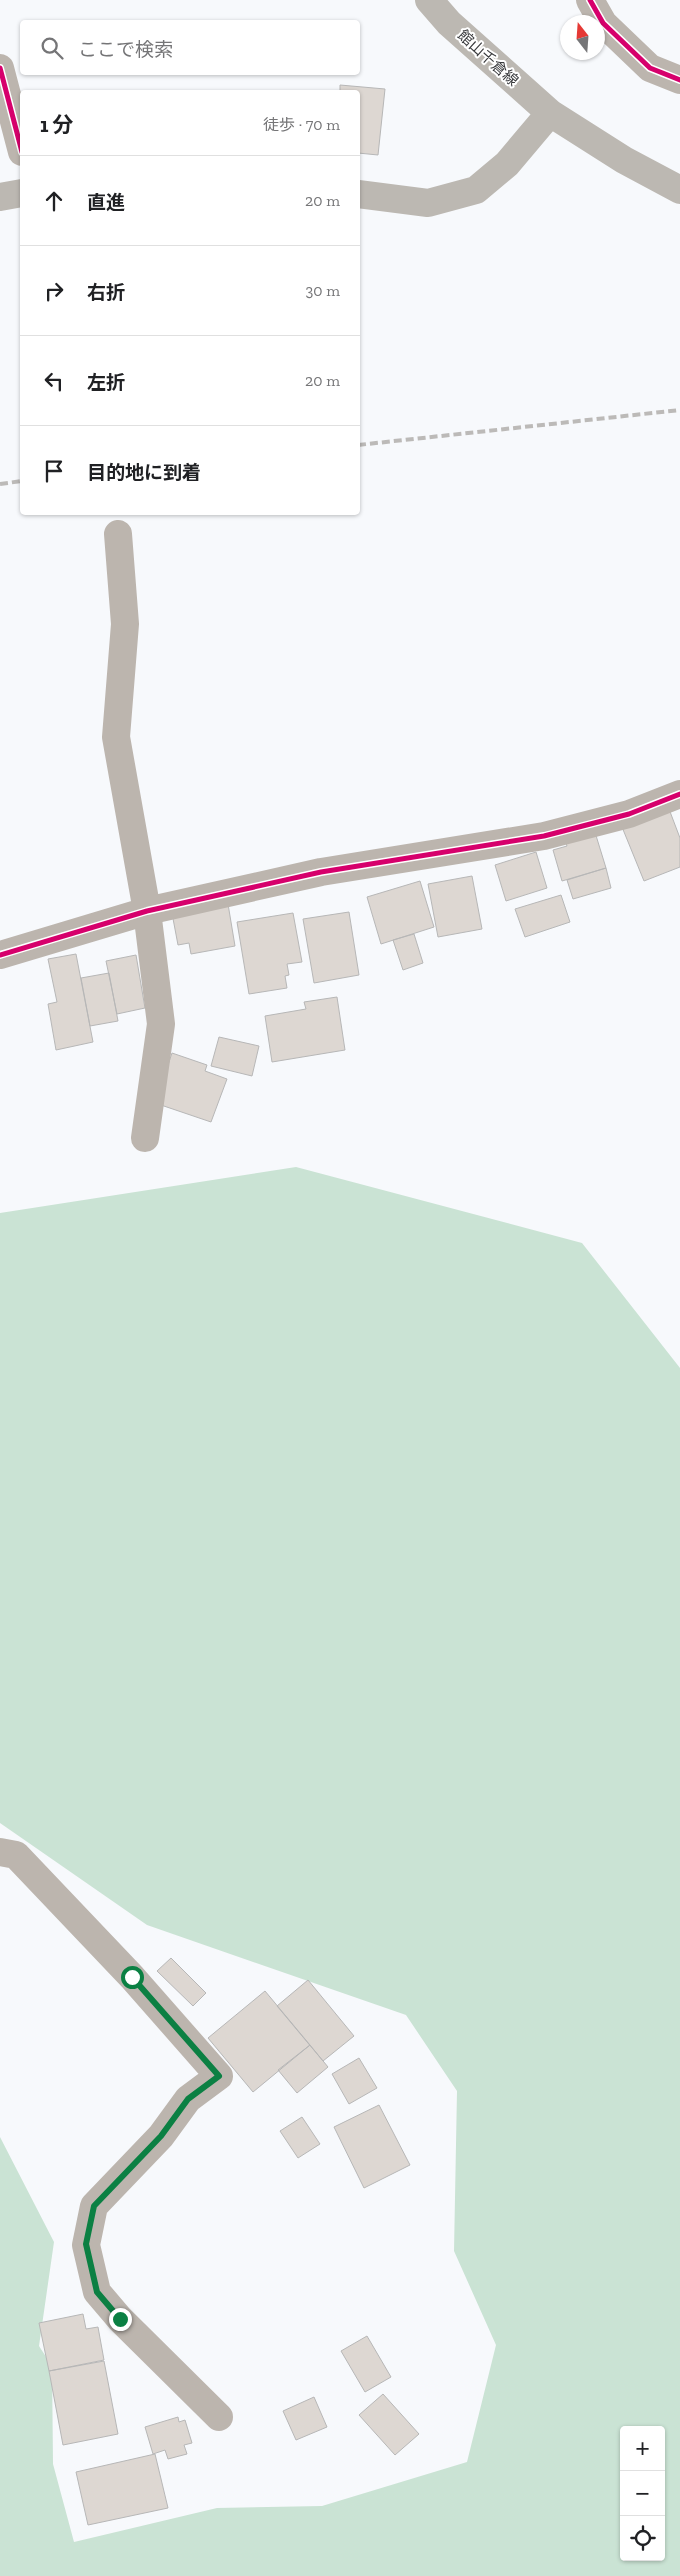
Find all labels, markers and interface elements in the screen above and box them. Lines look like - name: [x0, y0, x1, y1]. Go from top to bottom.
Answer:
- north arrow: [560, 15, 605, 60]
- search box: [20, 20, 360, 75]
- street label: 館山千倉線: [454, 26, 522, 90]
- icon: search: [38, 34, 66, 62]
- text: ここで検索: [78, 38, 173, 61]
- text: 1 分: [40, 112, 73, 137]
- text: 徒歩 · 70 m: [263, 115, 340, 134]
- icon: ahead: [40, 187, 68, 215]
- text: 直進: [87, 191, 125, 214]
- text: 20 m: [305, 191, 340, 210]
- icon: right: [40, 277, 68, 305]
- text: 右折: [87, 281, 125, 304]
- text: 30 m: [306, 281, 340, 300]
- icon: left: [40, 367, 68, 395]
- text: 左折: [87, 371, 125, 394]
- text: 20 m: [305, 371, 340, 390]
- icon: arrive: [40, 457, 68, 485]
- text: 目的地に到着: [87, 461, 201, 484]
- route start: [121, 1966, 144, 1989]
- route end: [109, 2308, 132, 2331]
- map controls: [620, 2426, 665, 2561]
- button: +: [620, 2426, 665, 2471]
- button: −: [620, 2471, 665, 2516]
- button: locate: [620, 2516, 665, 2561]

